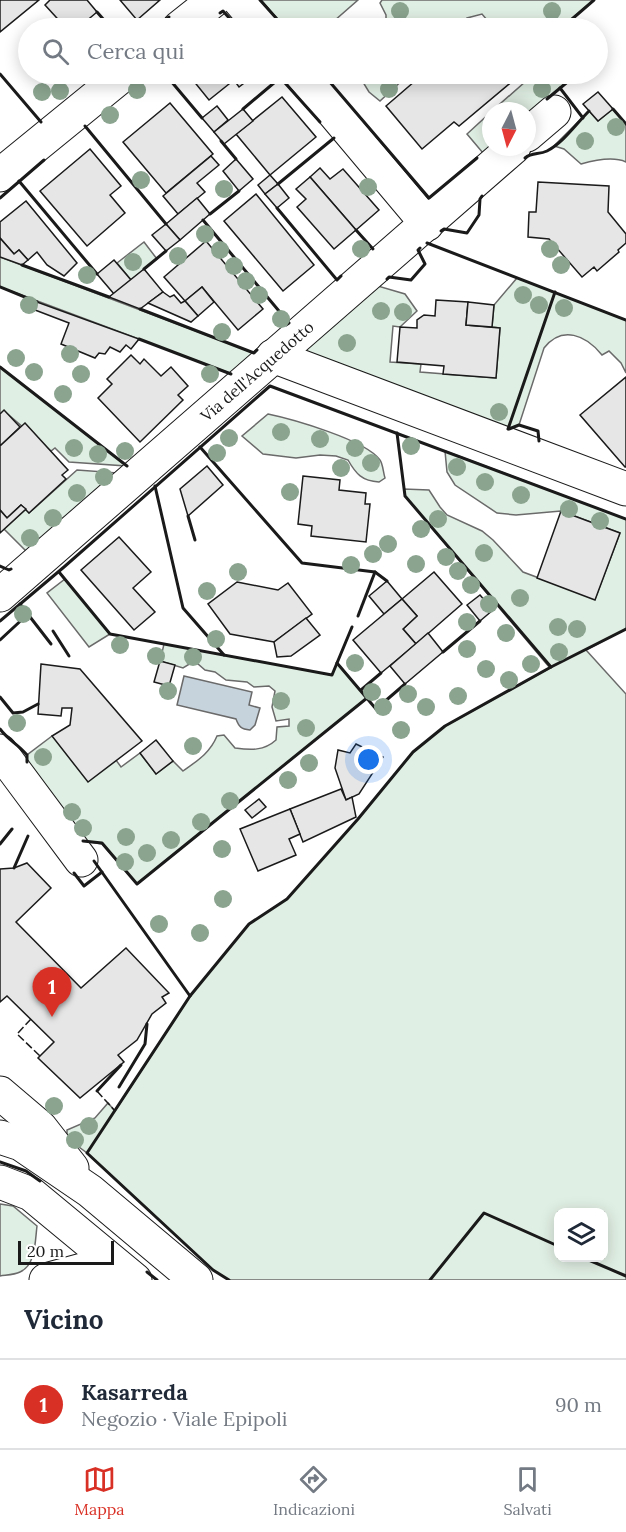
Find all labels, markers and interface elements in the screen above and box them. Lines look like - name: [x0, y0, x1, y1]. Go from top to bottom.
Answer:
- search box: [18, 18, 608, 84]
- icon: search: [39, 35, 72, 68]
- text: Cerca qui: [87, 37, 184, 65]
- north arrow: [482, 102, 536, 156]
- street label: Via dell'Acquedotto: [196, 316, 318, 426]
- your location: [354, 745, 383, 774]
- pin: 1: [32, 968, 72, 1017]
- map controls: [554, 1208, 608, 1262]
- button: layers: [554, 1208, 608, 1262]
- scale bar: [18, 1238, 114, 1266]
- text: 20 m: [27, 1241, 64, 1261]
- text: Vicino: [24, 1303, 104, 1336]
- text: Kasarreda: [81, 1378, 188, 1406]
- text: 1: [39, 1392, 48, 1417]
- text: 90 m: [555, 1392, 602, 1417]
- text: Negozio · Viale Epipoli: [81, 1406, 287, 1431]
- tab: Mappa: [74, 1463, 125, 1519]
- tab: Indicazioni: [273, 1463, 355, 1519]
- tab: Salvati: [503, 1463, 552, 1519]

